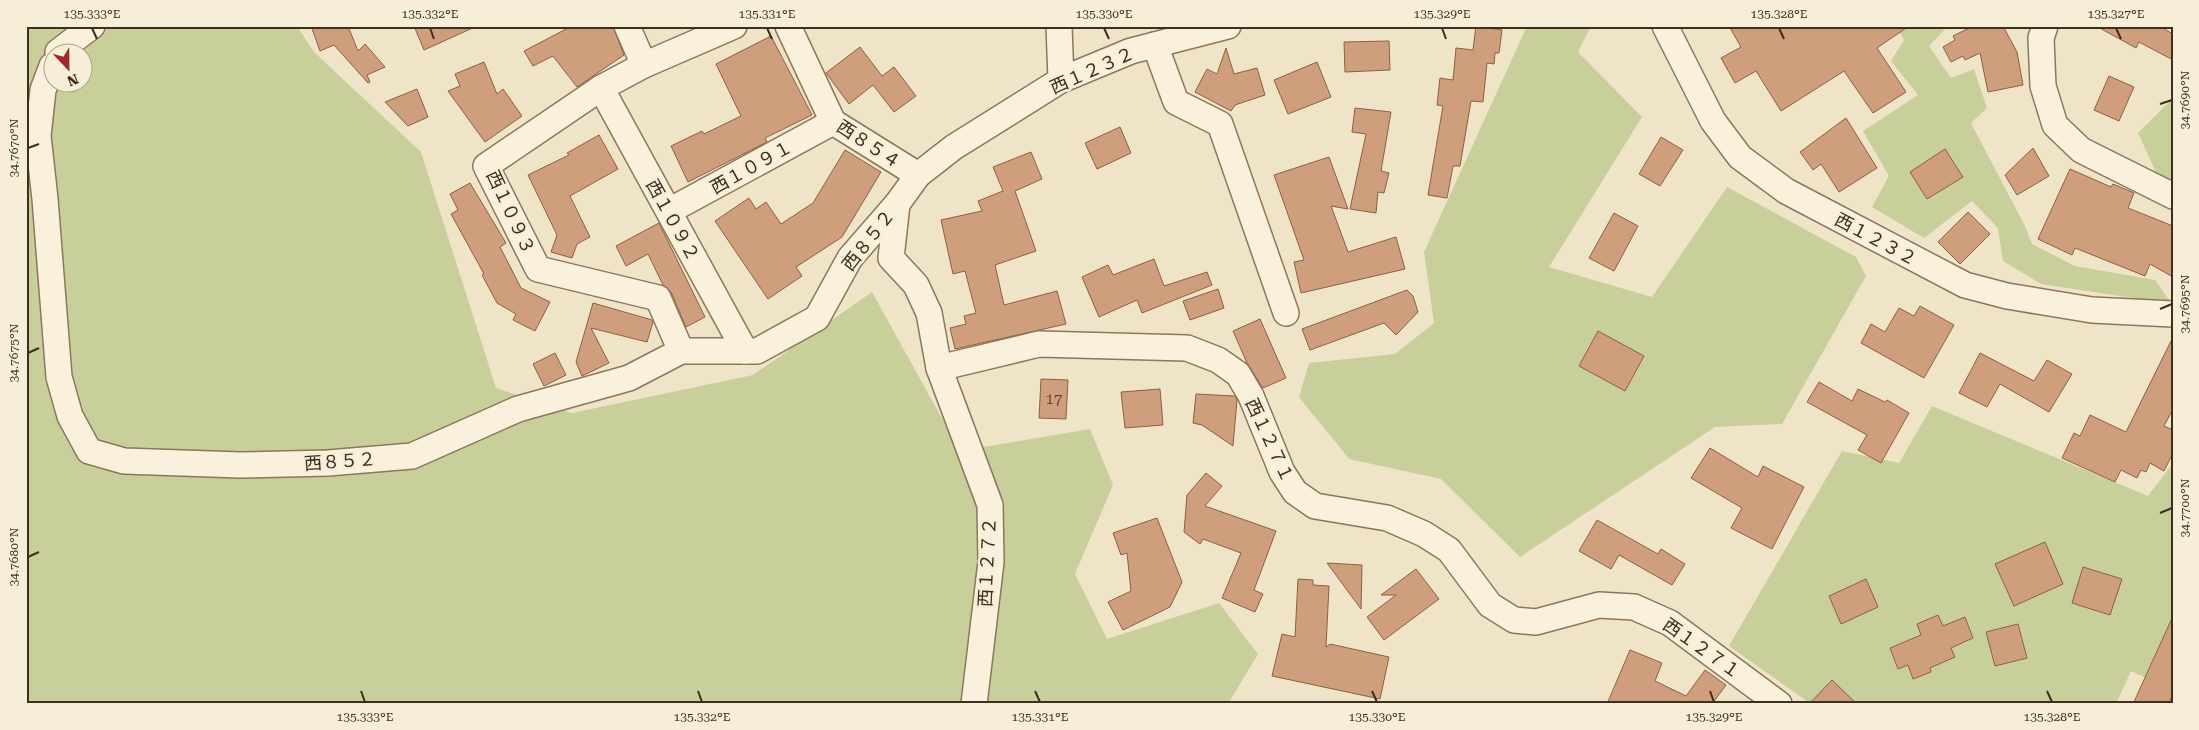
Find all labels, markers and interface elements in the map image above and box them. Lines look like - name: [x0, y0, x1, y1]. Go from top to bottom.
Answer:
- text: 135.333°E: [64, 7, 120, 21]
- text: 135.332°E: [402, 7, 458, 21]
- text: 135.331°E: [739, 7, 795, 21]
- text: 135.330°E: [1076, 7, 1132, 21]
- text: 135.329°E: [1414, 7, 1470, 21]
- text: 135.328°E: [1751, 7, 1807, 21]
- text: 135.327°E: [2088, 7, 2144, 21]
- north arrow: [42, 42, 92, 92]
- street label: 西１２３２: [1047, 42, 1137, 98]
- text: 34.7690°N: [2178, 70, 2192, 129]
- text: N: [65, 71, 81, 90]
- street label: 西８５４: [833, 116, 905, 172]
- text: 34.7670°N: [7, 118, 21, 177]
- street label: 西１０９１: [707, 136, 795, 198]
- street label: 西１０９３: [482, 167, 540, 257]
- street label: 西１０９２: [642, 176, 704, 264]
- street label: 西８５２: [838, 205, 898, 275]
- street label: 西１２３２: [1831, 209, 1921, 269]
- text: 34.7695°N: [2178, 274, 2192, 333]
- text: 34.7675°N: [7, 323, 21, 382]
- house number: 17: [1046, 390, 1062, 408]
- street label: 西１２７１: [1241, 395, 1299, 485]
- street label: 西８５２: [303, 448, 377, 474]
- text: 34.7700°N: [2178, 478, 2192, 537]
- street label: 西１２７２: [974, 517, 1000, 607]
- text: 34.7680°N: [7, 527, 21, 586]
- street label: 西１２７１: [1659, 614, 1745, 682]
- text: 135.333°E: [337, 710, 393, 724]
- text: 135.332°E: [674, 710, 730, 724]
- text: 135.331°E: [1012, 710, 1068, 724]
- text: 135.330°E: [1349, 710, 1405, 724]
- text: 135.329°E: [1686, 710, 1742, 724]
- text: 135.328°E: [2024, 710, 2080, 724]

